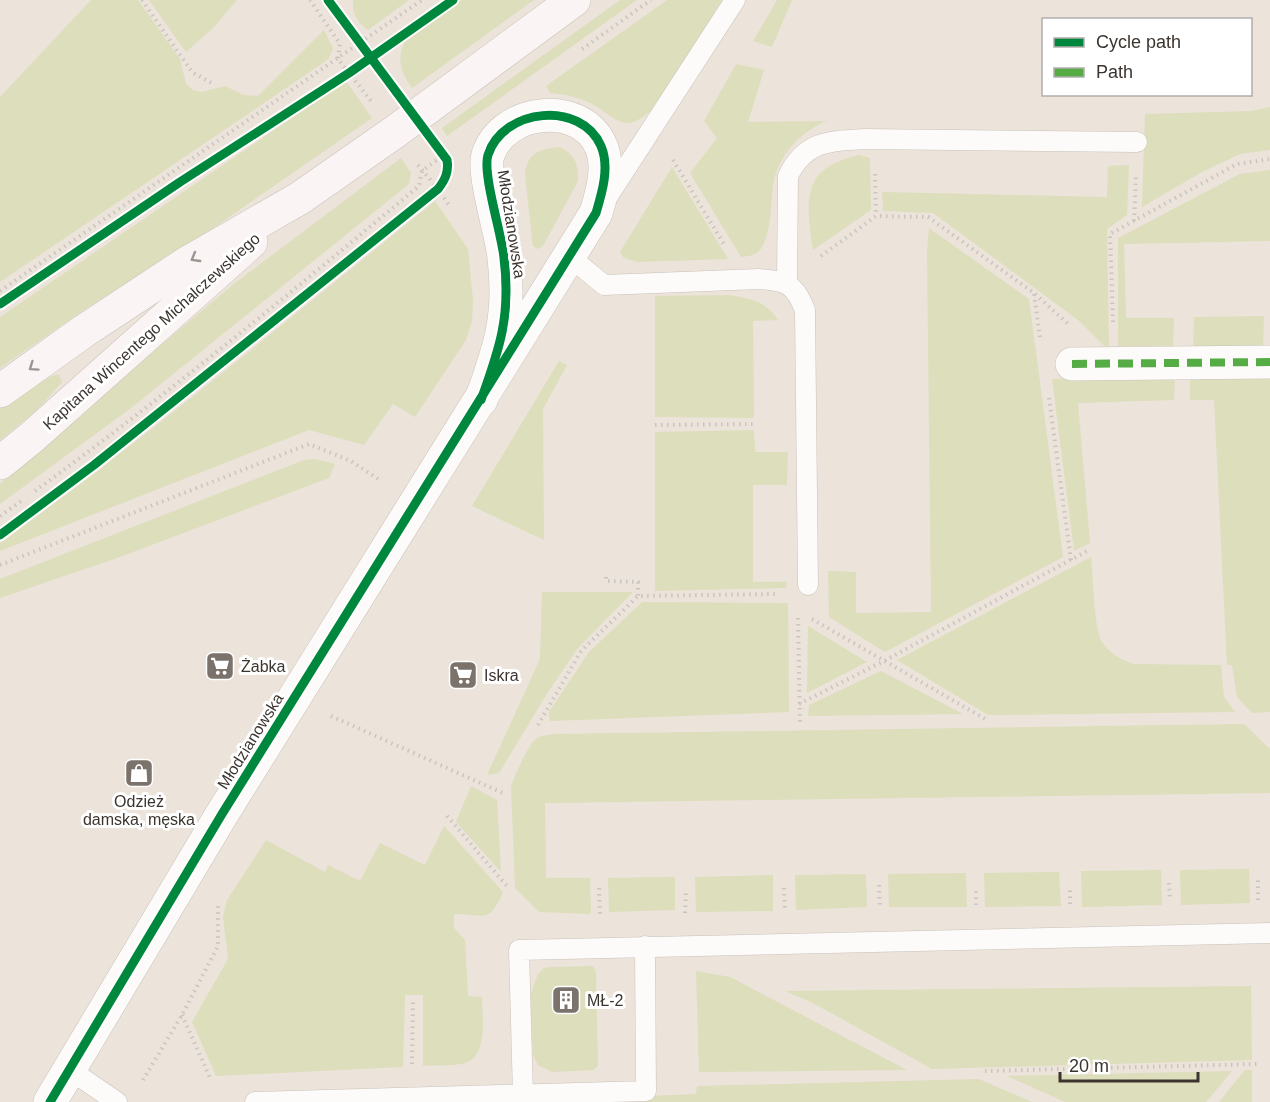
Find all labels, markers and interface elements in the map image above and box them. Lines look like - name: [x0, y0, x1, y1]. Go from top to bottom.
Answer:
- legend: [1042, 18, 1252, 96]
- text: Cycle path: [1096, 32, 1181, 52]
- text: Path: [1096, 62, 1133, 82]
- street label: Młodzianowska: [495, 169, 528, 280]
- street label: Kapitana Wincentego Michalczewskiego: [40, 229, 263, 433]
- one-way arrow: [191, 251, 201, 263]
- one-way arrow: [29, 360, 40, 371]
- supermarket icon: Żabka: [204, 650, 236, 682]
- place label: Żabka: [241, 657, 286, 675]
- supermarket icon: Iskra: [447, 659, 479, 691]
- place label: Iskra: [484, 667, 519, 684]
- street label: Młodzianowska: [214, 690, 287, 792]
- shop icon: Odzież damska, męska: [123, 757, 155, 789]
- place label: Odzież damska, męska: [83, 793, 195, 828]
- building icon: MŁ-2: [550, 984, 582, 1016]
- place label: MŁ-2: [587, 992, 624, 1009]
- scale bar: [1060, 1045, 1198, 1083]
- text: 20 m: [1069, 1056, 1109, 1076]

